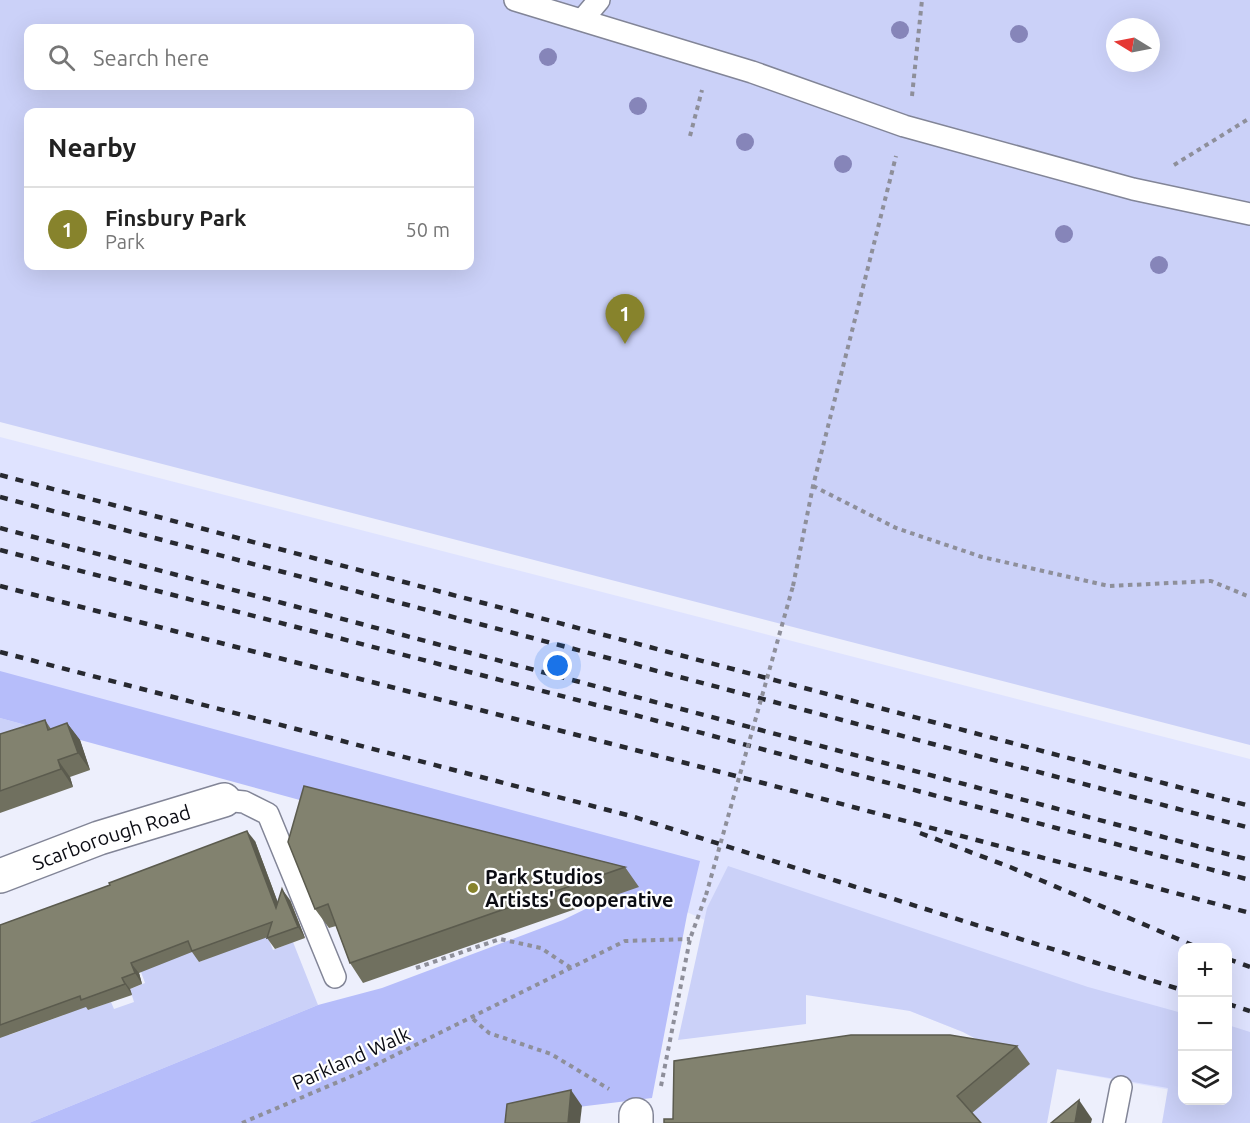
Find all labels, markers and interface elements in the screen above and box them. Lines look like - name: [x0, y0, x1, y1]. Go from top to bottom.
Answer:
- north arrow: [1106, 18, 1160, 72]
- search box: [24, 24, 474, 90]
- icon: search: [45, 41, 78, 74]
- text: Search here: [93, 45, 209, 70]
- text: Nearby: [48, 133, 136, 162]
- text: Finsbury Park: [105, 205, 246, 230]
- text: 1: [62, 218, 73, 241]
- text: 50 m: [406, 218, 450, 241]
- text: Park: [105, 230, 145, 253]
- pin: 1: [606, 294, 644, 344]
- your location: [543, 651, 572, 680]
- street label: Scarborough Road: [29, 799, 193, 874]
- place label: Park Studios Artists' Cooperative: [485, 865, 674, 911]
- marker: Park Studios Artists' Cooperative: [466, 881, 480, 895]
- map controls: [1178, 943, 1232, 1105]
- button: +: [1178, 943, 1232, 997]
- button: −: [1178, 997, 1232, 1051]
- street label: Parkland Walk: [288, 1022, 414, 1094]
- button: layers: [1178, 1051, 1232, 1105]

